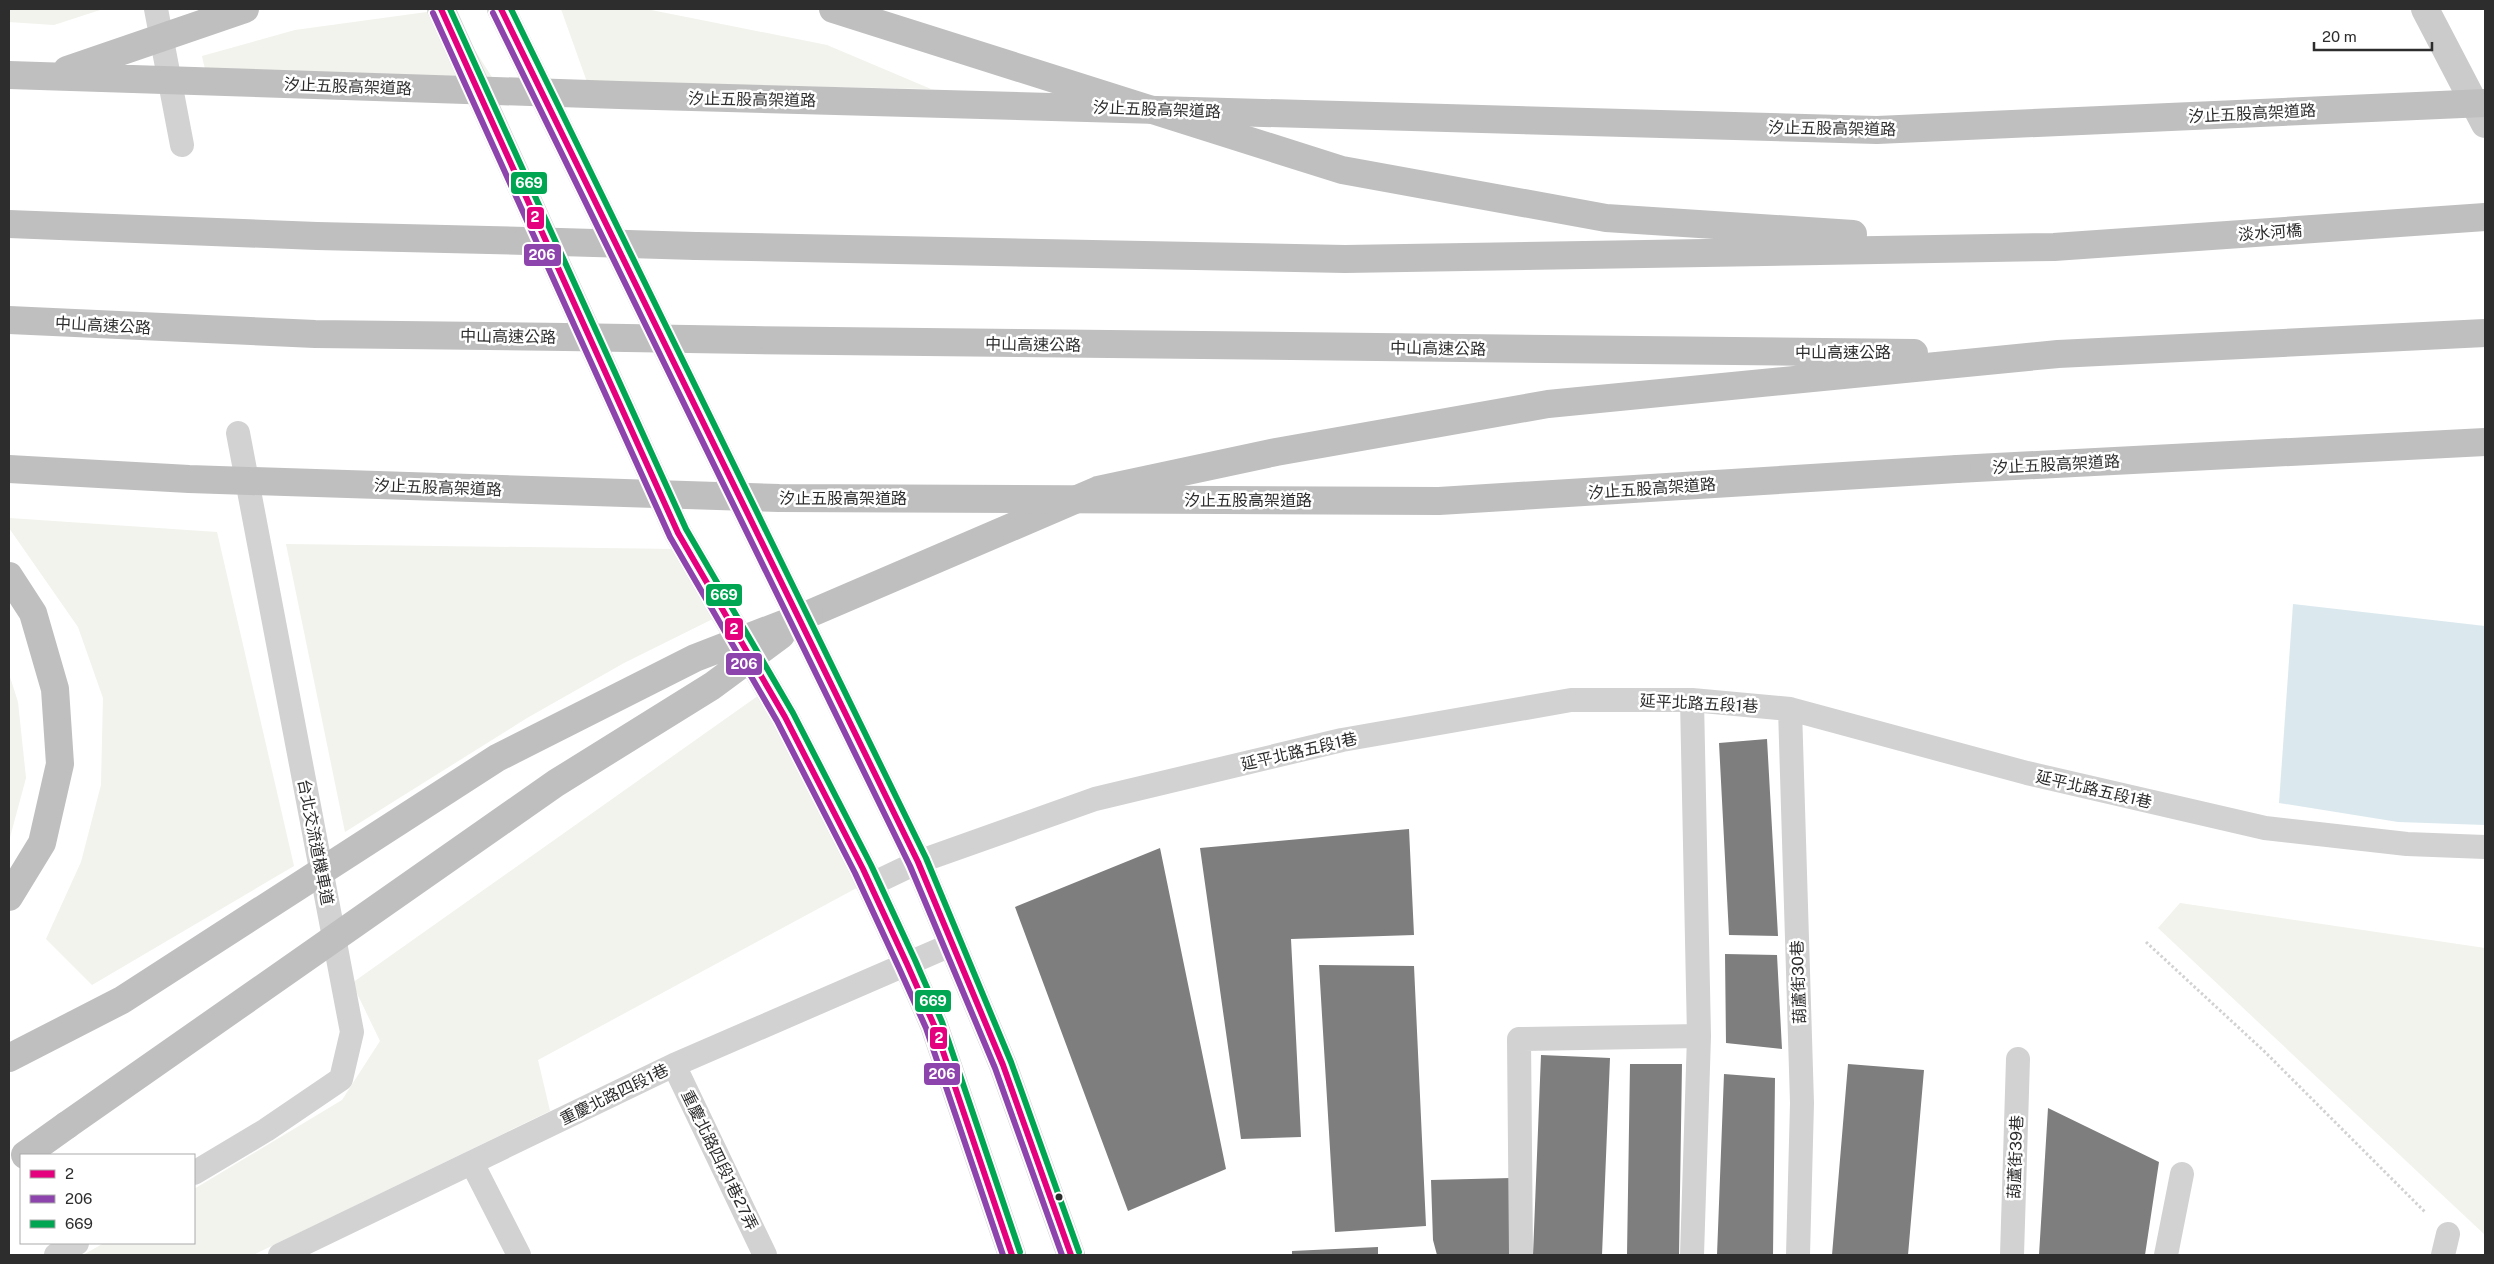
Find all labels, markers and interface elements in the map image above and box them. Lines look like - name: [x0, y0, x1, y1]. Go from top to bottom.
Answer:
- scale bar: [2314, 20, 2432, 52]
- text: 20 m: [2322, 28, 2357, 45]
- street label: 汐止五股高架道路: [284, 75, 412, 98]
- street label: 汐止五股高架道路: [688, 89, 816, 110]
- street label: 汐止五股高架道路: [1093, 98, 1221, 121]
- street label: 汐止五股高架道路: [2188, 101, 2316, 126]
- street label: 汐止五股高架道路: [1768, 118, 1896, 139]
- line badge: 669: [510, 171, 548, 195]
- text: 669: [515, 175, 543, 191]
- line badge: 2: [526, 206, 545, 230]
- text: 2: [531, 209, 540, 225]
- street label: 淡水河橋: [2237, 221, 2303, 244]
- line badge: 206: [523, 243, 562, 267]
- text: 206: [528, 247, 556, 263]
- street label: 中山高速公路: [55, 313, 151, 337]
- street label: 中山高速公路: [460, 326, 556, 347]
- street label: 中山高速公路: [985, 334, 1081, 355]
- street label: 中山高速公路: [1390, 338, 1486, 359]
- street label: 中山高速公路: [1795, 343, 1891, 362]
- street label: 汐止五股高架道路: [1992, 452, 2120, 477]
- street label: 汐止五股高架道路: [1588, 475, 1717, 502]
- street label: 汐止五股高架道路: [374, 476, 502, 499]
- street label: 汐止五股高架道路: [779, 489, 907, 508]
- street label: 汐止五股高架道路: [1184, 491, 1312, 510]
- line badge: 669: [705, 583, 743, 607]
- text: 669: [710, 587, 738, 603]
- line badge: 2: [724, 617, 744, 641]
- text: 2: [730, 621, 739, 637]
- line badge: 206: [725, 652, 763, 676]
- text: 206: [730, 656, 758, 672]
- street label: 延平北路五段1巷: [1639, 691, 1759, 716]
- street label: 延平北路五段1巷: [1239, 729, 1359, 774]
- street label: 延平北路五段1巷: [2034, 767, 2154, 812]
- street label: 台北交流道機車道: [294, 777, 337, 907]
- street label: 葫蘆街30巷: [1788, 940, 1809, 1024]
- line badge: 669: [914, 989, 952, 1013]
- text: 669: [919, 993, 947, 1009]
- line badge: 2: [929, 1026, 948, 1050]
- text: 2: [935, 1030, 944, 1046]
- street label: 重慶北路四段1巷: [557, 1060, 672, 1129]
- line badge: 206: [923, 1062, 961, 1086]
- text: 206: [928, 1066, 956, 1082]
- street label: 重慶北路四段1巷27弄: [677, 1087, 762, 1233]
- street label: 葫蘆街39巷: [2005, 1115, 2026, 1199]
- legend: [20, 1154, 195, 1244]
- text: 2: [65, 1165, 74, 1182]
- text: 206: [65, 1190, 92, 1207]
- unlabelled marker: [1054, 1192, 1064, 1202]
- text: 669: [65, 1215, 93, 1232]

